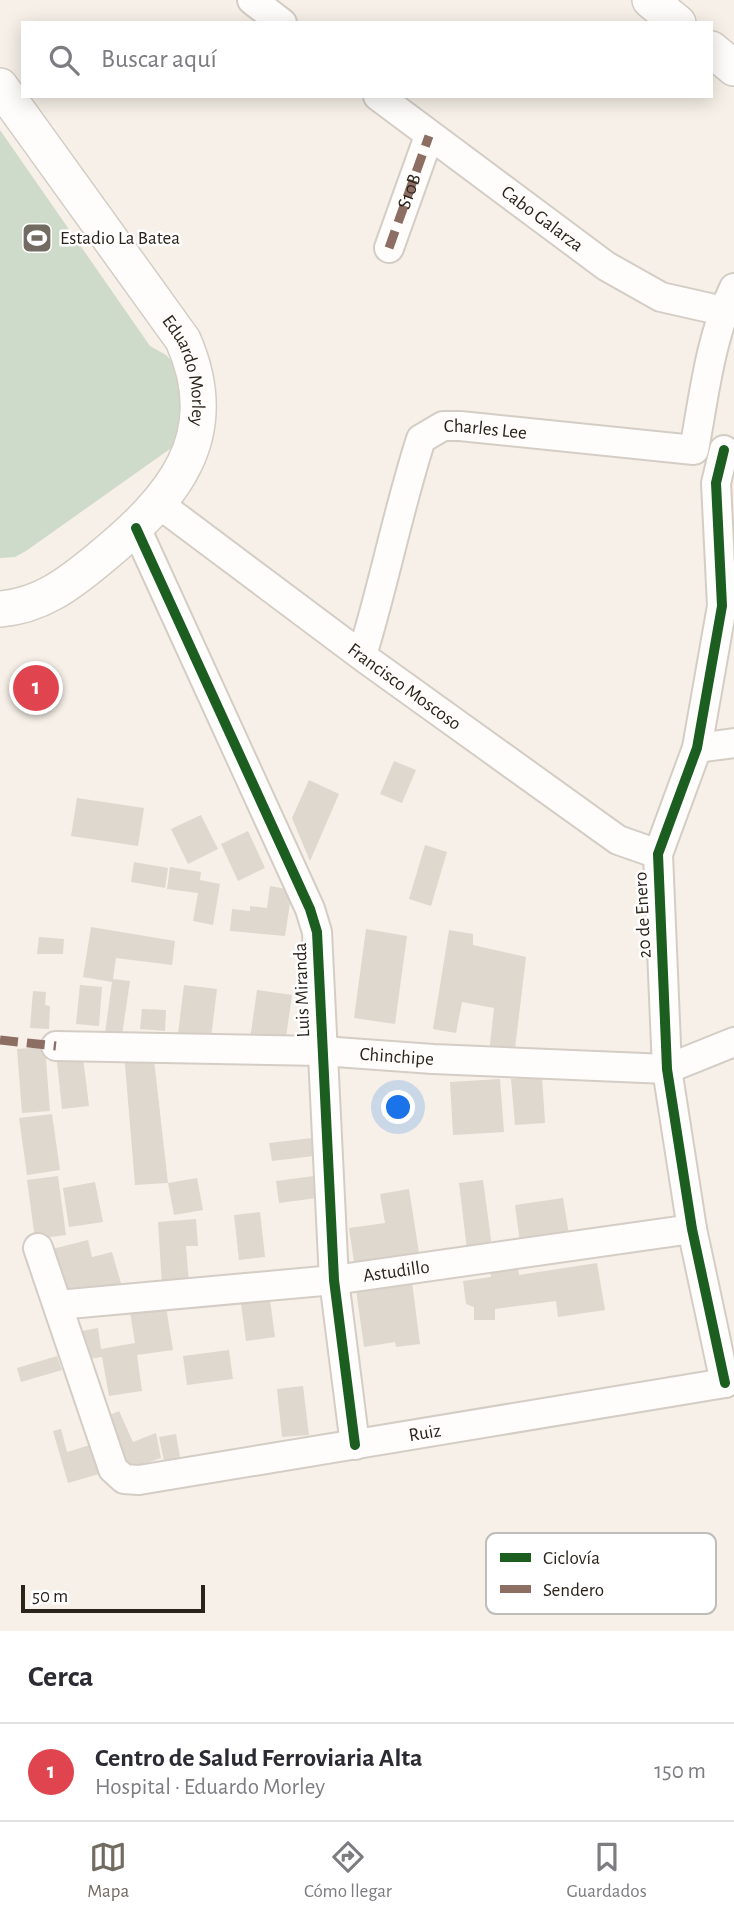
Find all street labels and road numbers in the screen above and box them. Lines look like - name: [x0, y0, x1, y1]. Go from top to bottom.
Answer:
- street label: S10B: [394, 171, 424, 212]
- street label: Cabo Galarza: [498, 182, 587, 255]
- street label: Eduardo Morley: [159, 311, 208, 427]
- street label: Charles Lee: [444, 417, 528, 442]
- street label: Francisco Moscoso: [344, 639, 465, 734]
- street label: 20 de Enero: [631, 871, 655, 959]
- street label: Luis Miranda: [291, 942, 313, 1038]
- street label: Chinchipe: [359, 1044, 435, 1069]
- street label: Astudillo: [362, 1257, 431, 1285]
- street label: Ruiz: [407, 1421, 442, 1445]

